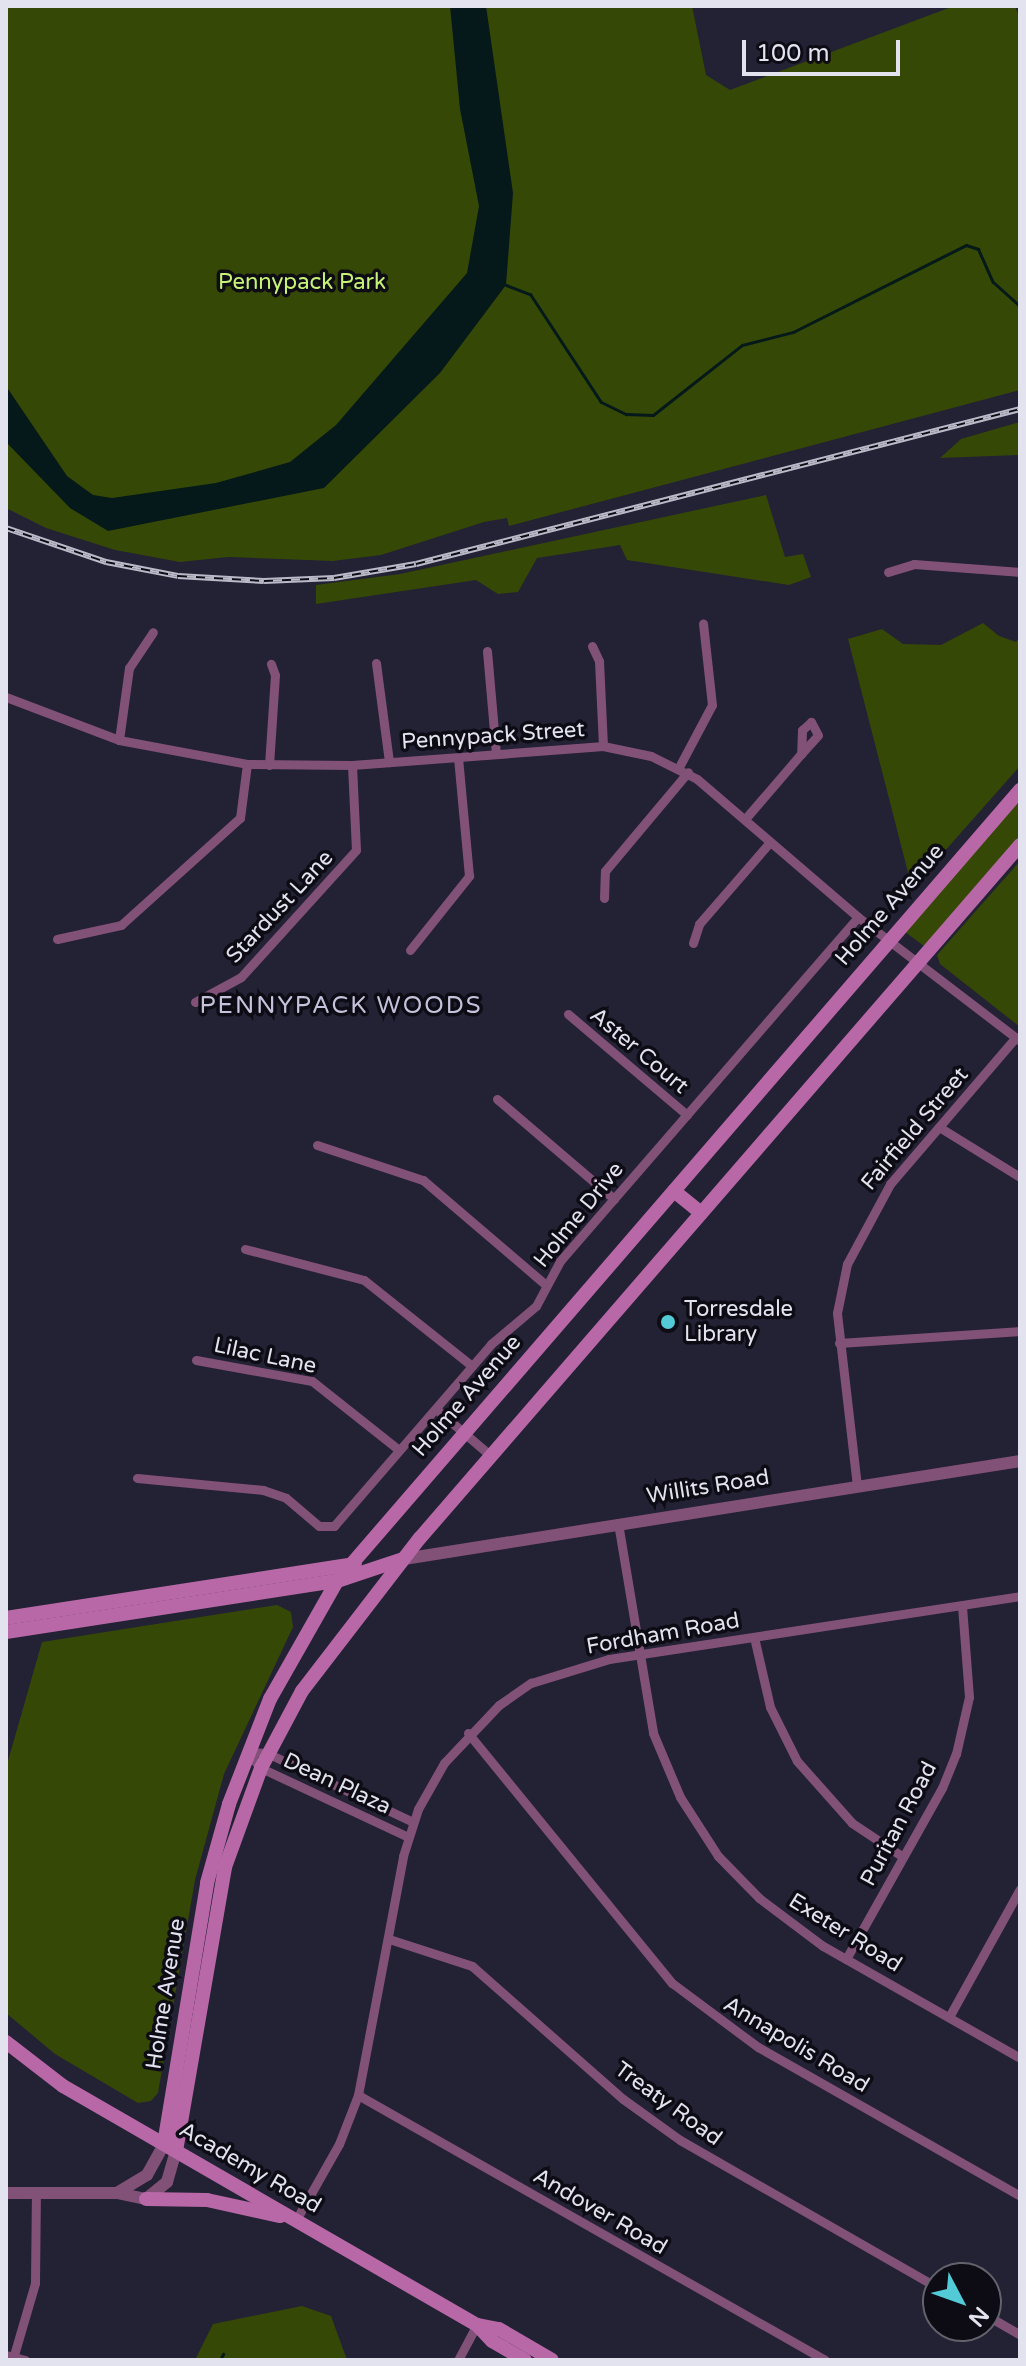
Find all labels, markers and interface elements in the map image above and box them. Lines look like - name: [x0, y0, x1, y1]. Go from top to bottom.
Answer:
- scale bar: [746, 24, 904, 74]
- text: 100 m: [756, 39, 830, 68]
- park label: Pennypack Park: [218, 270, 386, 296]
- street label: Pennypack Street: [400, 716, 586, 756]
- street label: Holme Avenue: [830, 839, 950, 971]
- street label: Stardust Lane: [221, 845, 339, 969]
- district label: PENNYPACK WOODS: [199, 992, 483, 1020]
- street label: Aster Court: [584, 1002, 694, 1100]
- street label: Fairfield Street: [856, 1062, 974, 1196]
- street label: Holme Drive: [529, 1157, 629, 1273]
- place label: Torresdale Library: [684, 1296, 793, 1348]
- marker: Torresdale Library: [659, 1313, 677, 1331]
- street label: Holme Avenue: [407, 1330, 527, 1462]
- street label: Lilac Lane: [211, 1332, 319, 1380]
- street label: Willits Road: [645, 1464, 771, 1510]
- street label: Fordham Road: [584, 1608, 742, 1660]
- street label: Dean Plaza: [279, 1748, 395, 1820]
- street label: Puritan Road: [855, 1757, 943, 1891]
- street label: Exeter Road: [784, 1888, 906, 1978]
- street label: Holme Avenue: [141, 1917, 191, 2071]
- street label: Annapolis Road: [718, 1991, 874, 2099]
- street label: Treaty Road: [609, 2056, 727, 2152]
- street label: Academy Road: [174, 2117, 326, 2219]
- street label: Andover Road: [528, 2163, 672, 2261]
- north arrow: [922, 2262, 1002, 2342]
- text: N: [963, 2301, 994, 2332]

